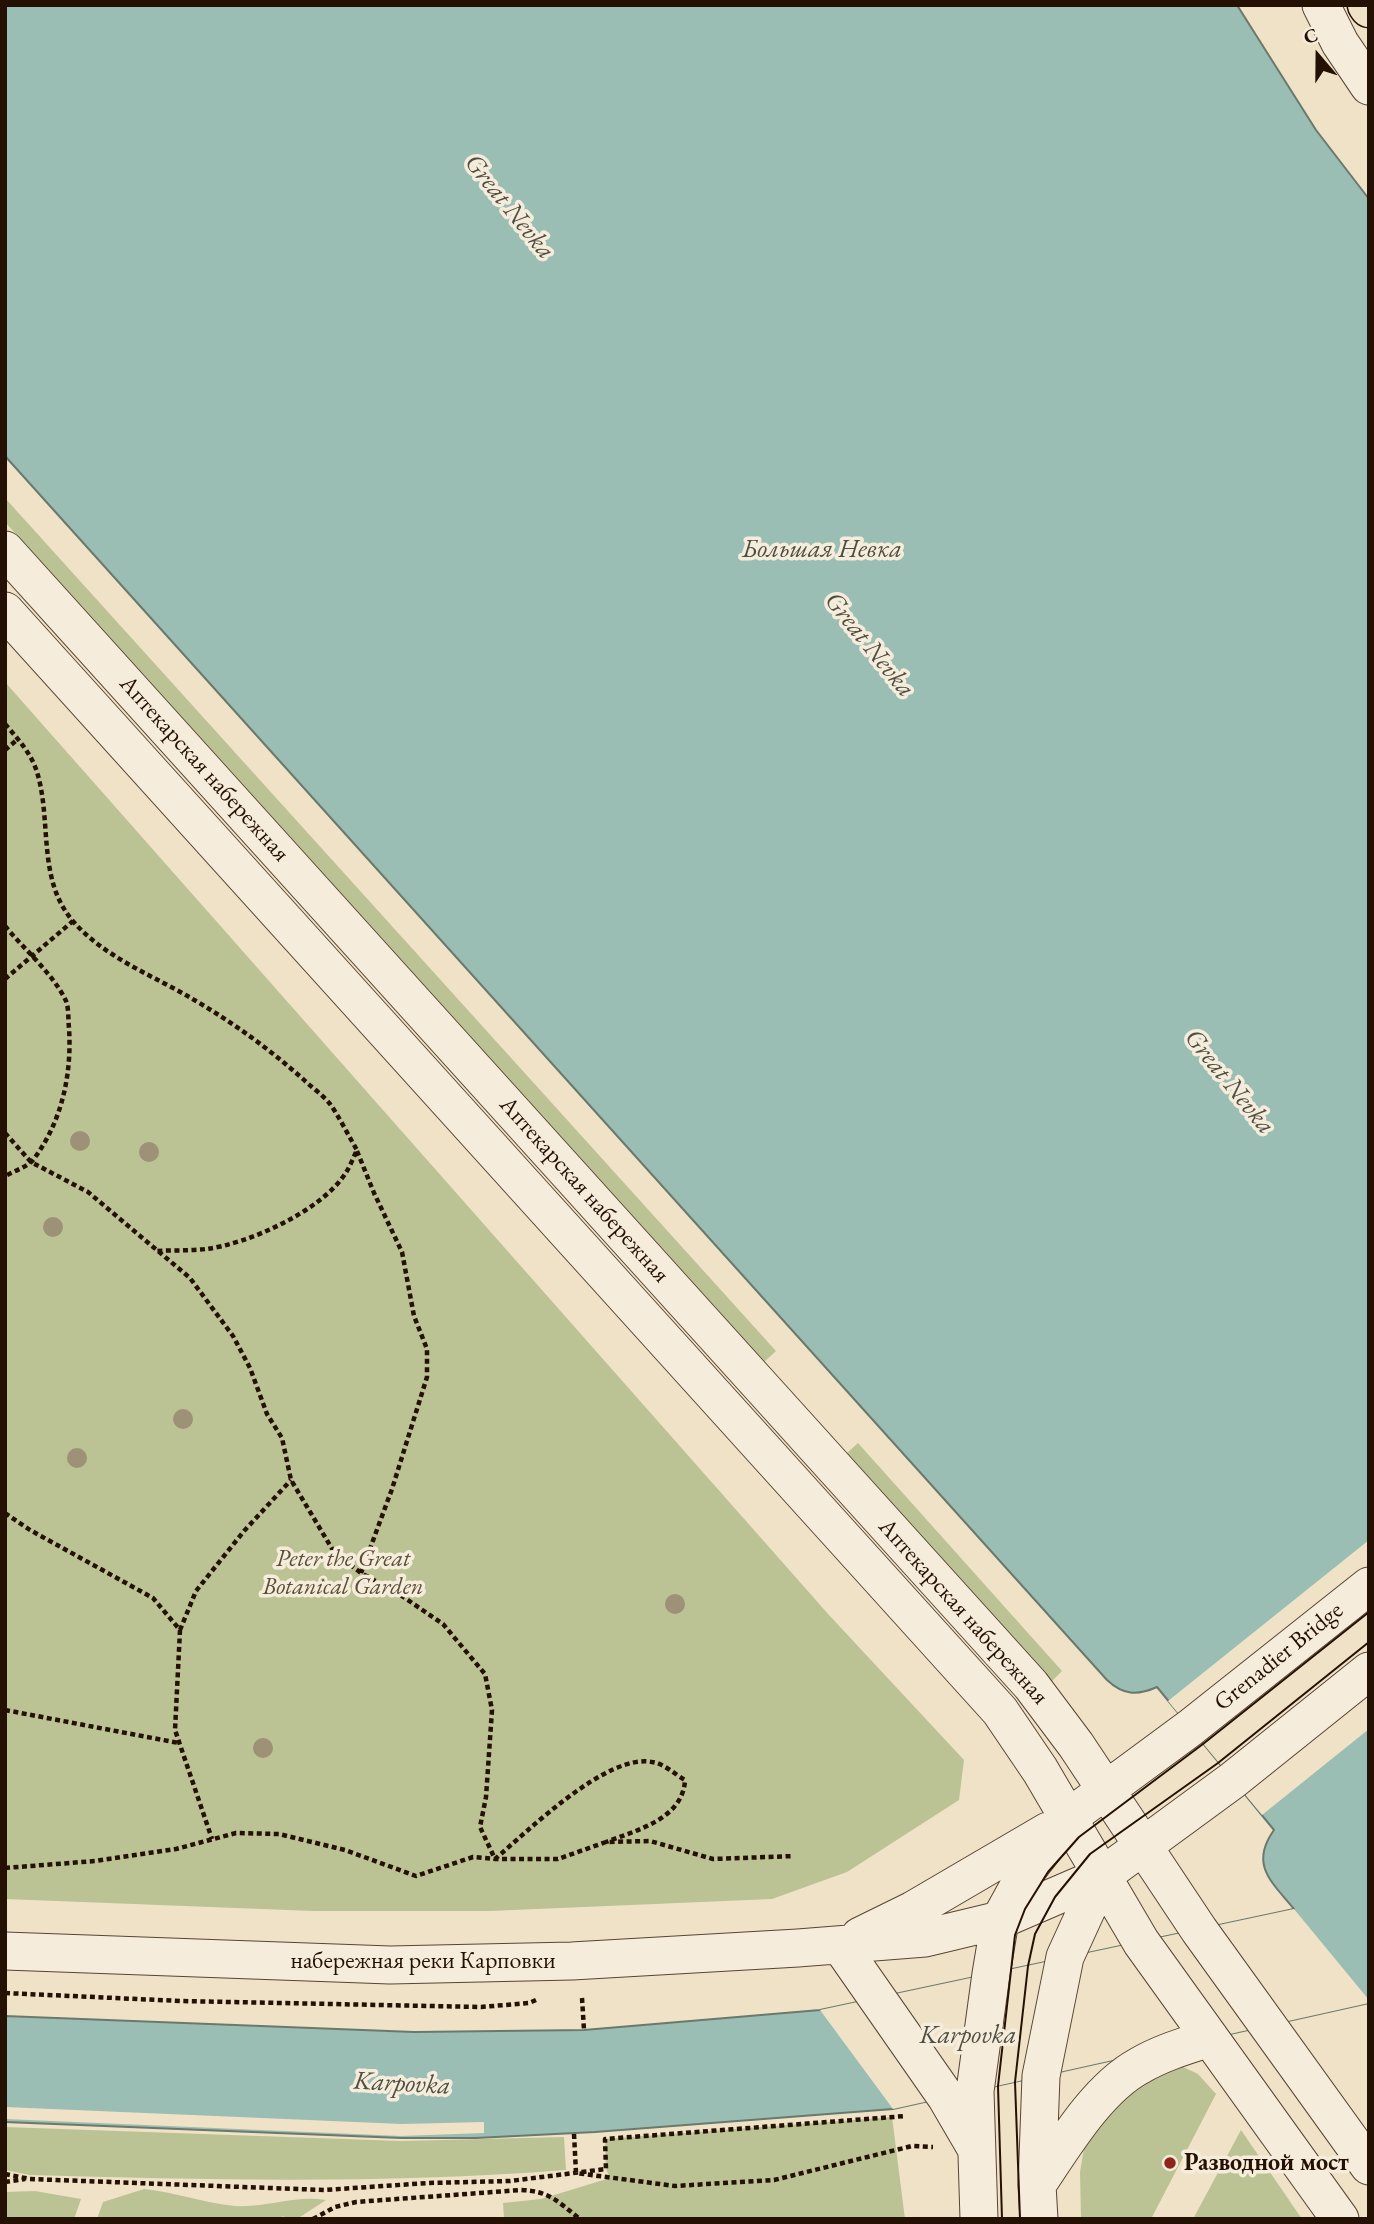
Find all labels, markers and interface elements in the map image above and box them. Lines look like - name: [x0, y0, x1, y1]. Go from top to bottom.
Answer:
- north arrow: [1283, 21, 1353, 91]
- text: С: [1300, 22, 1321, 50]
- water label: Great Nevka: [457, 148, 561, 266]
- water label: Большая Невка: [742, 534, 902, 566]
- water label: Great Nevka: [817, 586, 921, 704]
- street label: Аптекарская набережная: [113, 670, 295, 868]
- water label: Great Nevka: [1177, 1023, 1281, 1141]
- street label: Аптекарская набережная: [493, 1091, 675, 1289]
- street label: Аптекарская набережная: [872, 1513, 1054, 1711]
- park label: Peter the Great Botanical Garden: [263, 1545, 423, 1601]
- street label: Grenadier Bridge: [1209, 1596, 1349, 1718]
- street label: набережная реки Карповки: [290, 1947, 556, 1975]
- water label: Karpovka: [920, 2020, 1016, 2052]
- water label: Karpovka: [353, 2066, 451, 2102]
- place label: Разводной мост: [1184, 2149, 1349, 2177]
- marker: Разводной мост: [1162, 2155, 1178, 2171]

